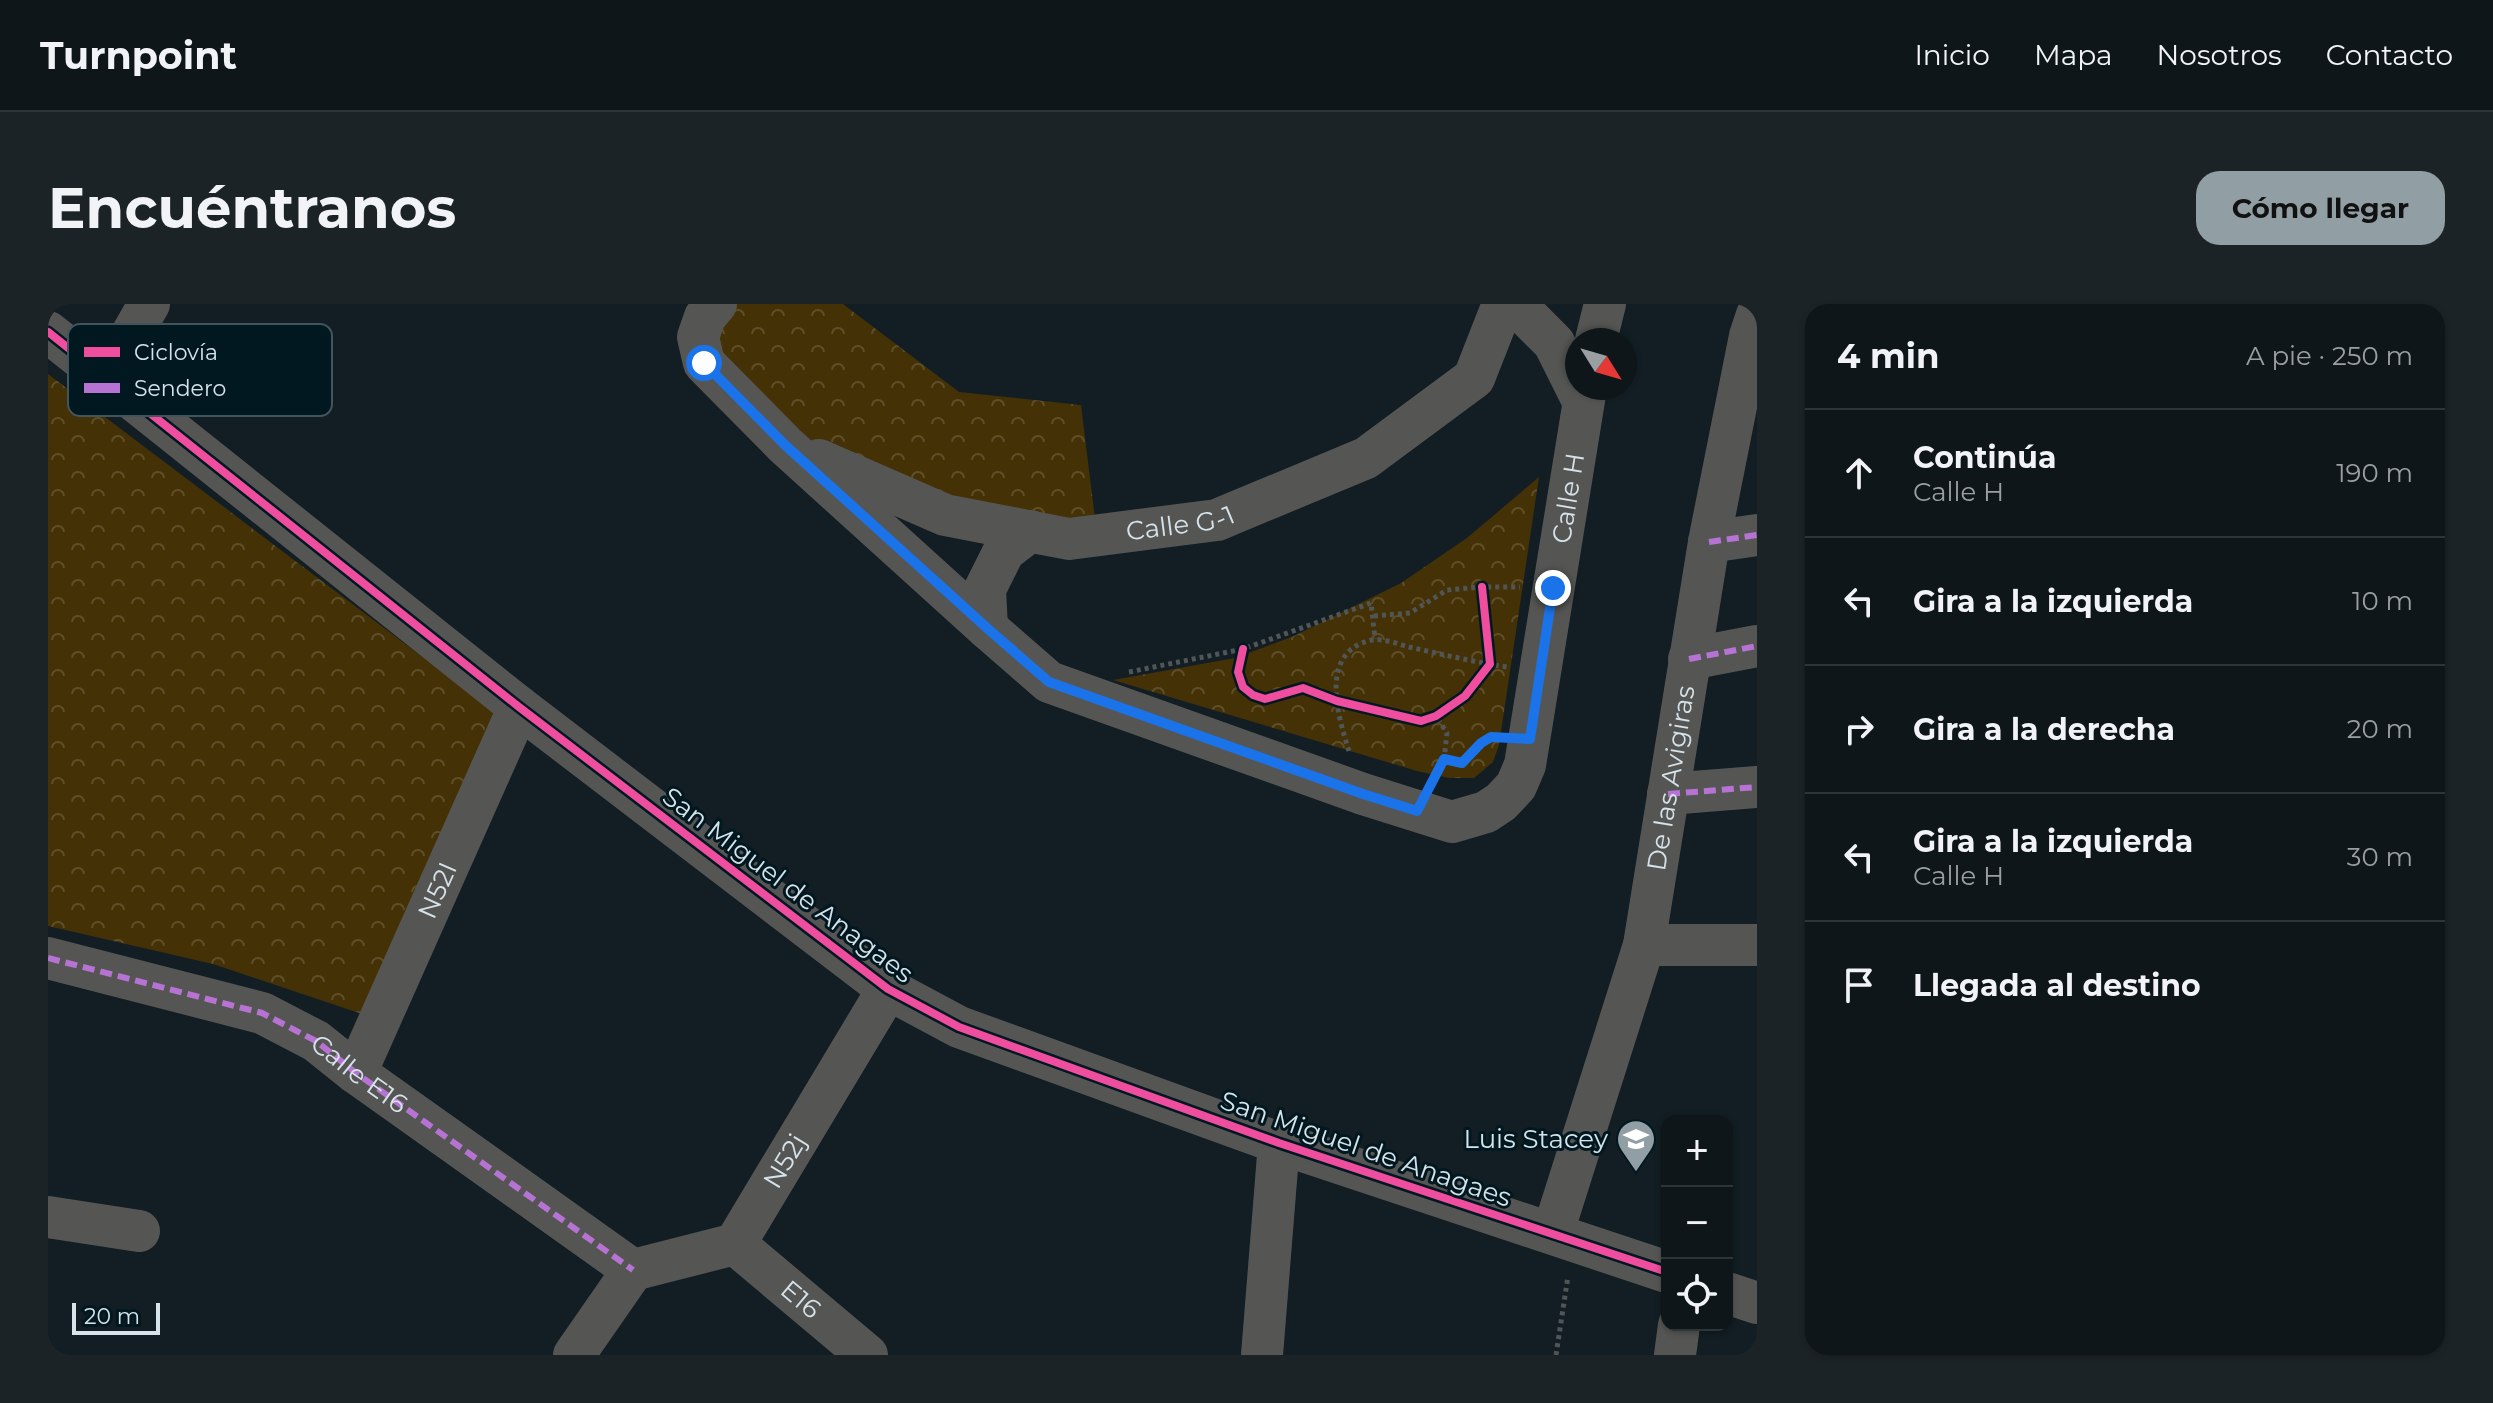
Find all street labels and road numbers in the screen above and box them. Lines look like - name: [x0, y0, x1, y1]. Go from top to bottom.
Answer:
- street label: Calle H: [1545, 451, 1591, 546]
- street label: Calle G-1: [1124, 498, 1239, 548]
- street label: De las Avigiras: [1640, 683, 1702, 873]
- street label: San Miguel de Anagaes: [656, 780, 920, 990]
- street label: N52I: [411, 857, 464, 923]
- street label: Calle E16: [304, 1027, 414, 1121]
- street label: San Miguel de Anagaes: [1216, 1084, 1516, 1214]
- street label: N52j: [756, 1128, 813, 1194]
- street label: E16: [774, 1273, 828, 1325]

